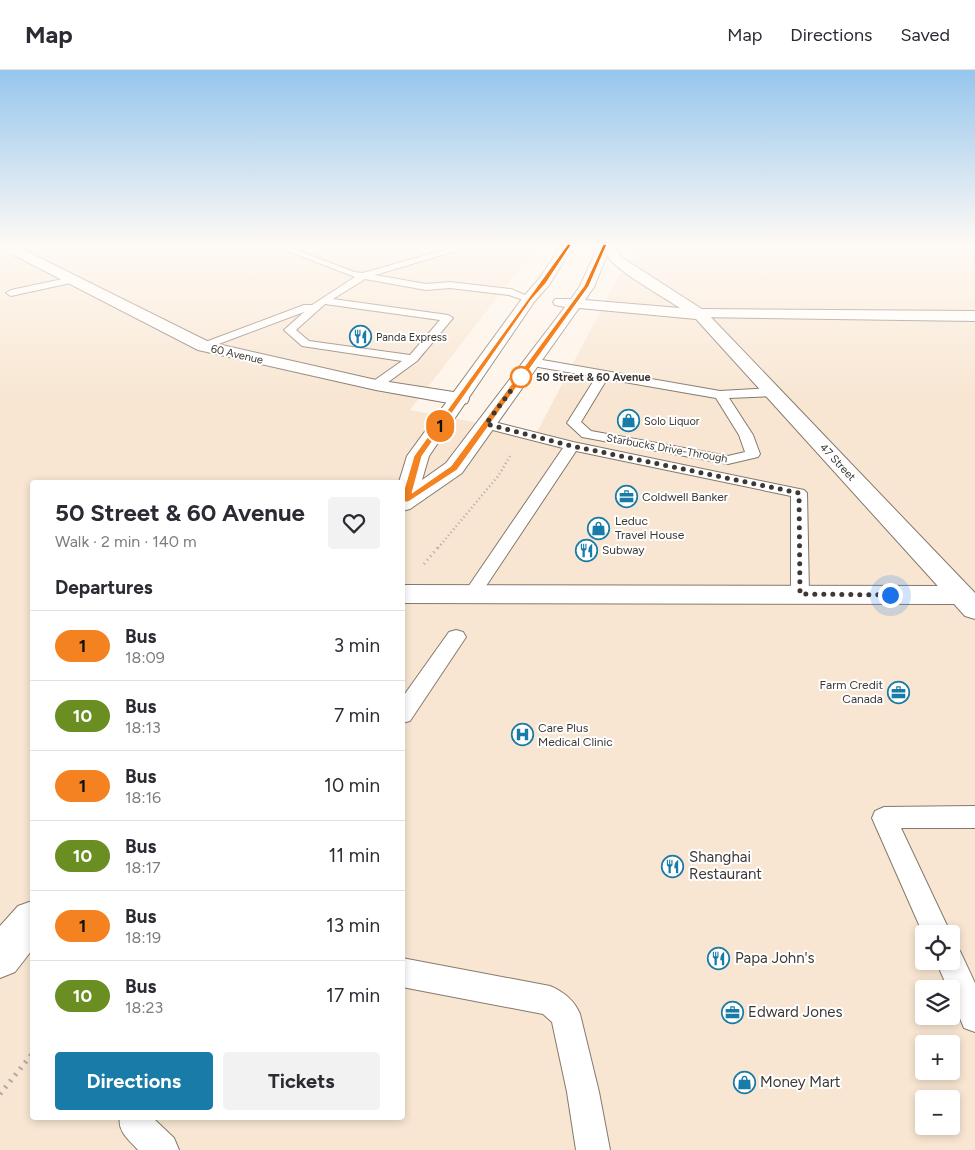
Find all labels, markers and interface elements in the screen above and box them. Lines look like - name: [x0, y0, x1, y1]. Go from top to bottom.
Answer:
- text: Map: [25, 20, 73, 49]
- text: Map: [727, 24, 762, 46]
- text: Directions: [790, 24, 872, 46]
- text: Saved: [900, 24, 950, 46]
- restaurant icon: Panda Express: [348, 325, 372, 349]
- place label: Panda Express: [376, 331, 447, 344]
- street label: 60 Avenue: [210, 342, 264, 367]
- marker: 50 Street & 60 Avenue: [510, 366, 532, 388]
- place label: 50 Street & 60 Avenue: [536, 371, 651, 384]
- shop icon: Solo Liquor: [616, 409, 640, 433]
- line badge: 1: [424, 410, 456, 442]
- text: 1: [436, 415, 444, 437]
- place label: Solo Liquor: [644, 415, 700, 428]
- street label: Starbucks Drive-Through: [605, 431, 729, 466]
- street label: 47 Street: [817, 441, 858, 484]
- office icon: Coldwell Banker: [614, 485, 638, 509]
- place label: Coldwell Banker: [642, 490, 728, 504]
- button: heart: [328, 497, 380, 549]
- text: 50 Street & 60 Avenue: [55, 498, 305, 527]
- place label: Leduc Travel House: [615, 514, 685, 542]
- shop icon: Leduc Travel House: [587, 516, 611, 540]
- text: Walk · 2 min · 140 m: [55, 532, 197, 551]
- restaurant icon: Subway: [574, 538, 598, 562]
- place label: Subway: [602, 543, 645, 557]
- text: Departures: [55, 576, 153, 599]
- your location: [878, 583, 903, 608]
- text: Bus: [125, 625, 156, 648]
- text: 3 min: [334, 634, 380, 657]
- text: 1: [79, 635, 86, 657]
- text: 18:09: [125, 648, 165, 667]
- place label: Farm Credit Canada: [820, 678, 883, 706]
- office icon: Farm Credit Canada: [887, 680, 911, 704]
- text: Bus: [125, 695, 156, 718]
- text: 7 min: [334, 704, 380, 727]
- text: 10: [73, 705, 92, 727]
- text: 18:13: [125, 718, 161, 737]
- place label: Care Plus Medical Clinic: [538, 721, 613, 749]
- hospital icon: Care Plus Medical Clinic: [510, 723, 534, 747]
- text: Bus: [125, 765, 156, 788]
- text: 10 min: [324, 774, 380, 797]
- text: 1: [79, 775, 86, 797]
- text: 18:16: [125, 788, 161, 807]
- text: Bus: [125, 835, 156, 858]
- text: 11 min: [328, 844, 380, 867]
- text: 10: [73, 845, 92, 867]
- place label: Shanghai Restaurant: [689, 848, 762, 883]
- restaurant icon: Shanghai Restaurant: [661, 854, 685, 878]
- text: 18:17: [125, 858, 161, 877]
- text: Bus: [125, 905, 156, 928]
- text: 13 min: [326, 914, 380, 937]
- text: 1: [79, 915, 86, 937]
- map controls: [915, 925, 960, 1135]
- button: locate: [915, 925, 960, 970]
- text: 18:19: [125, 928, 161, 947]
- restaurant icon: Papa John's: [707, 946, 731, 970]
- place label: Papa John's: [735, 949, 815, 967]
- text: Bus: [125, 975, 156, 998]
- button: layers: [915, 980, 960, 1025]
- text: 17 min: [326, 984, 380, 1007]
- text: 10: [73, 985, 92, 1007]
- text: 18:23: [125, 998, 163, 1017]
- office icon: Edward Jones: [720, 1000, 744, 1024]
- place label: Edward Jones: [748, 1003, 842, 1021]
- button: +: [915, 1035, 960, 1080]
- button: Directions: [55, 1052, 213, 1110]
- button: Tickets: [223, 1052, 380, 1110]
- shop icon: Money Mart: [732, 1070, 756, 1094]
- place label: Money Mart: [760, 1073, 841, 1091]
- button: −: [915, 1090, 960, 1135]

